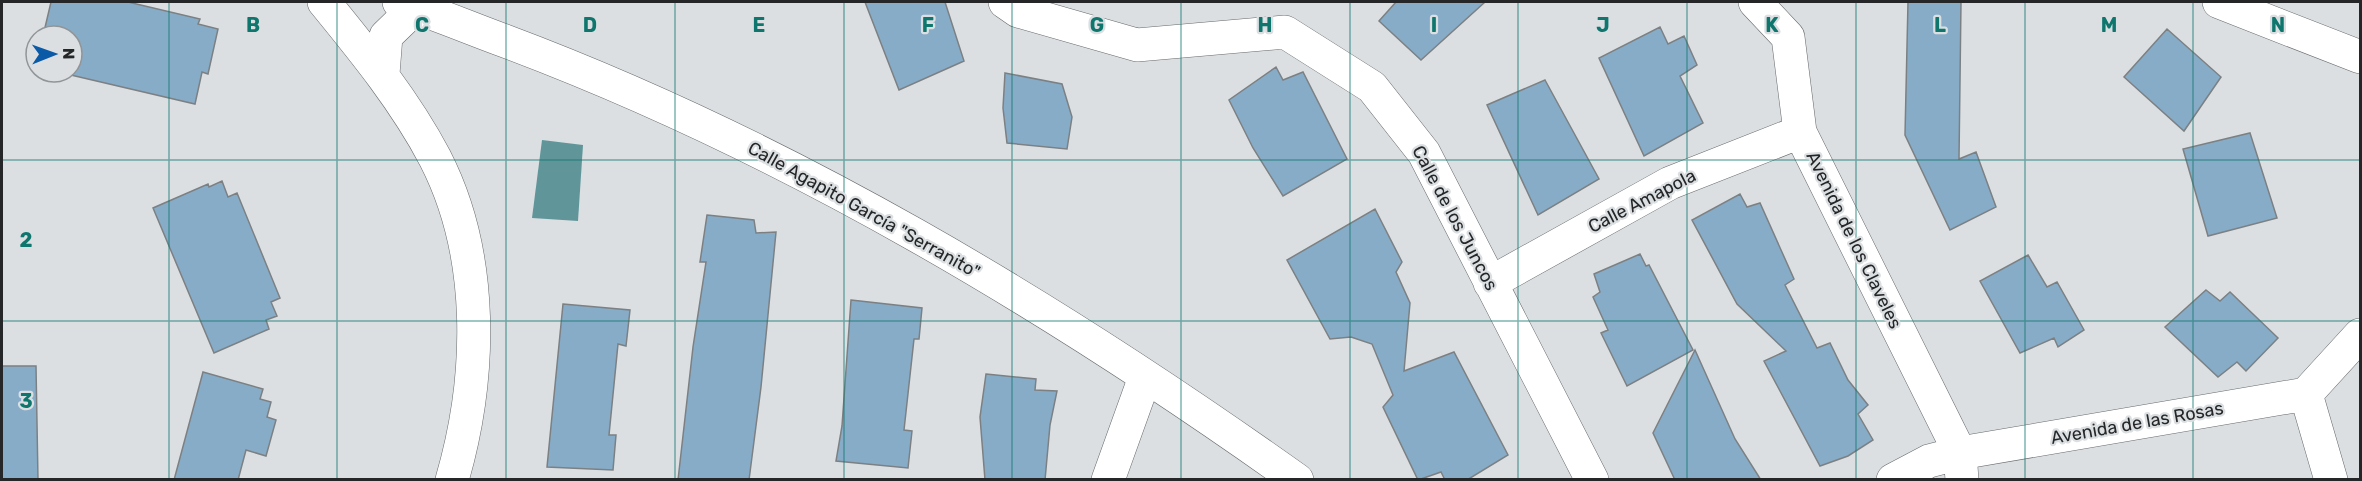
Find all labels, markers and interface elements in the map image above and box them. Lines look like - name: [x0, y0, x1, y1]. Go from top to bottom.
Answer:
- text: B: [246, 13, 260, 37]
- text: C: [415, 13, 429, 37]
- text: D: [583, 13, 597, 37]
- text: E: [753, 13, 765, 37]
- text: F: [922, 13, 934, 37]
- text: G: [1090, 13, 1104, 37]
- text: H: [1258, 13, 1272, 37]
- text: I: [1431, 13, 1437, 37]
- text: J: [1596, 13, 1610, 37]
- text: K: [1765, 13, 1779, 37]
- text: L: [1934, 13, 1946, 37]
- text: M: [2101, 13, 2117, 37]
- text: N: [2271, 13, 2285, 37]
- north arrow: [24, 24, 84, 84]
- text: N: [59, 48, 78, 60]
- street label: Calle Agapito García "Serranito": [744, 137, 984, 283]
- street label: Calle de los Juncos: [1407, 142, 1503, 294]
- street label: Avenida de los Claveles: [1801, 148, 1907, 332]
- street label: Calle Amapola: [1584, 164, 1700, 238]
- text: 2: [20, 228, 33, 252]
- text: 3: [19, 389, 33, 413]
- street label: Avenida de las Rosas: [2049, 397, 2225, 449]

